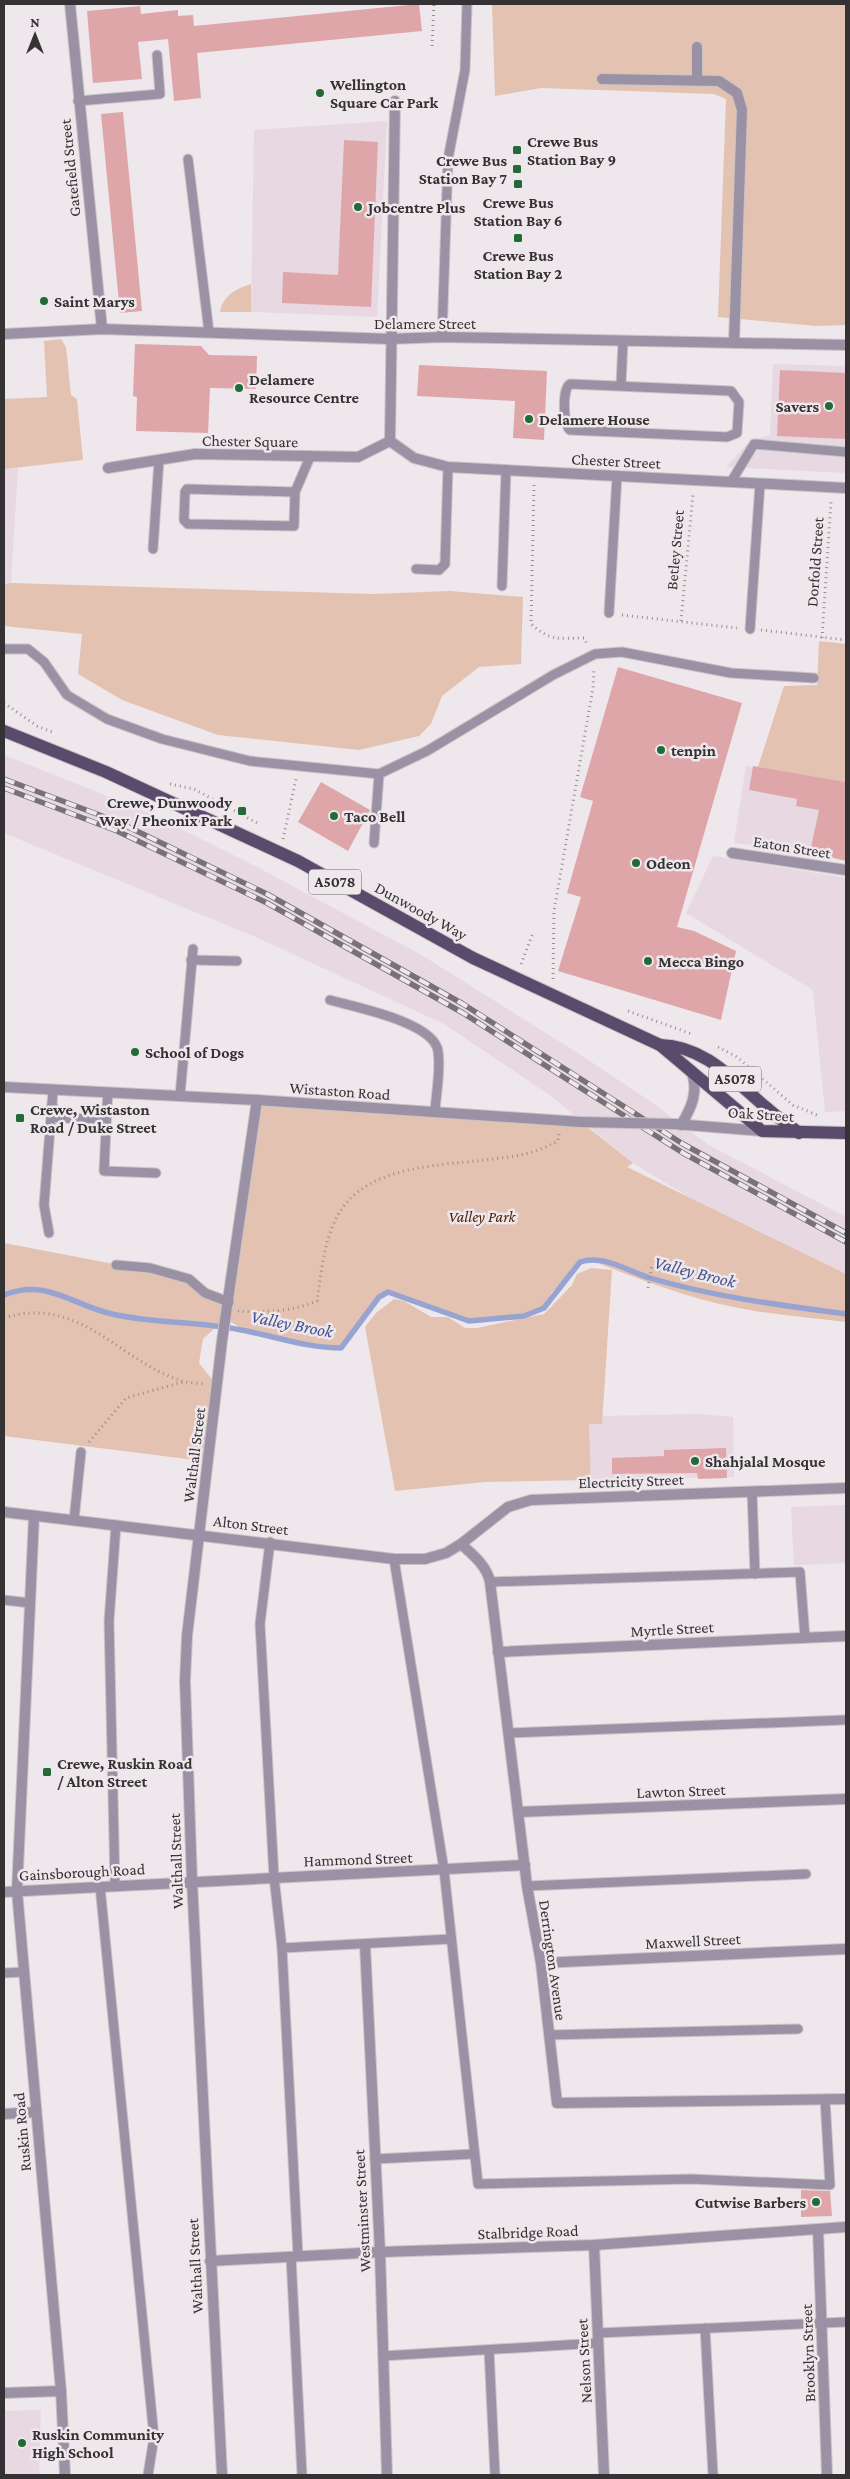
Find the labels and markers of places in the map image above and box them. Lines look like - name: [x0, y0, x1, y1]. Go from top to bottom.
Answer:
- place label: Wellington Square Car Park: [329, 76, 439, 111]
- marker: Wellington Square Car Park: [314, 87, 326, 99]
- place label: Crewe Bus Station Bay 9: [527, 133, 616, 168]
- marker: Crewe Bus Station Bay 9: [511, 144, 523, 156]
- place label: Crewe Bus Station Bay 7: [419, 152, 507, 187]
- marker: Crewe Bus Station Bay 7: [511, 163, 523, 175]
- marker: Crewe Bus Station Bay 6: [512, 178, 524, 190]
- place label: Crewe Bus Station Bay 6: [473, 194, 563, 229]
- place label: Jobcentre Plus: [366, 199, 466, 216]
- marker: Jobcentre Plus: [352, 201, 364, 213]
- marker: Crewe Bus Station Bay 2: [512, 232, 524, 244]
- place label: Crewe Bus Station Bay 2: [474, 247, 562, 282]
- place label: Saint Marys: [54, 293, 135, 310]
- marker: Saint Marys: [38, 295, 50, 307]
- place label: Delamere Resource Centre: [249, 371, 359, 406]
- marker: Delamere Resource Centre: [233, 382, 245, 394]
- place label: Savers: [776, 398, 819, 415]
- marker: Savers: [823, 400, 835, 412]
- place label: Delamere House: [539, 411, 650, 428]
- marker: Delamere House: [523, 413, 535, 425]
- place label: tenpin: [671, 742, 716, 759]
- marker: tenpin: [655, 744, 667, 756]
- place label: Crewe, Dunwoody Way / Pheonix Park: [98, 794, 232, 829]
- marker: Crewe, Dunwoody Way / Pheonix Park: [236, 805, 248, 817]
- place label: Taco Bell: [344, 808, 406, 825]
- marker: Taco Bell: [328, 810, 340, 822]
- place label: Odeon: [646, 855, 691, 872]
- marker: Odeon: [630, 857, 642, 869]
- place label: Mecca Bingo: [658, 953, 744, 970]
- marker: Mecca Bingo: [642, 955, 654, 967]
- place label: School of Dogs: [145, 1044, 245, 1061]
- marker: School of Dogs: [129, 1046, 141, 1058]
- place label: Crewe, Wistaston Road / Duke Street: [30, 1101, 157, 1136]
- marker: Crewe, Wistaston Road / Duke Street: [14, 1112, 26, 1124]
- place label: Shahjalal Mosque: [705, 1453, 826, 1471]
- marker: Shahjalal Mosque: [689, 1455, 701, 1467]
- place label: Crewe, Ruskin Road / Alton Street: [57, 1755, 193, 1790]
- marker: Crewe, Ruskin Road / Alton Street: [41, 1766, 53, 1778]
- place label: Cutwise Barbers: [695, 2194, 806, 2211]
- marker: Cutwise Barbers: [810, 2196, 822, 2208]
- place label: Ruskin Community High School: [32, 2426, 164, 2461]
- marker: Ruskin Community High School: [16, 2437, 28, 2449]

